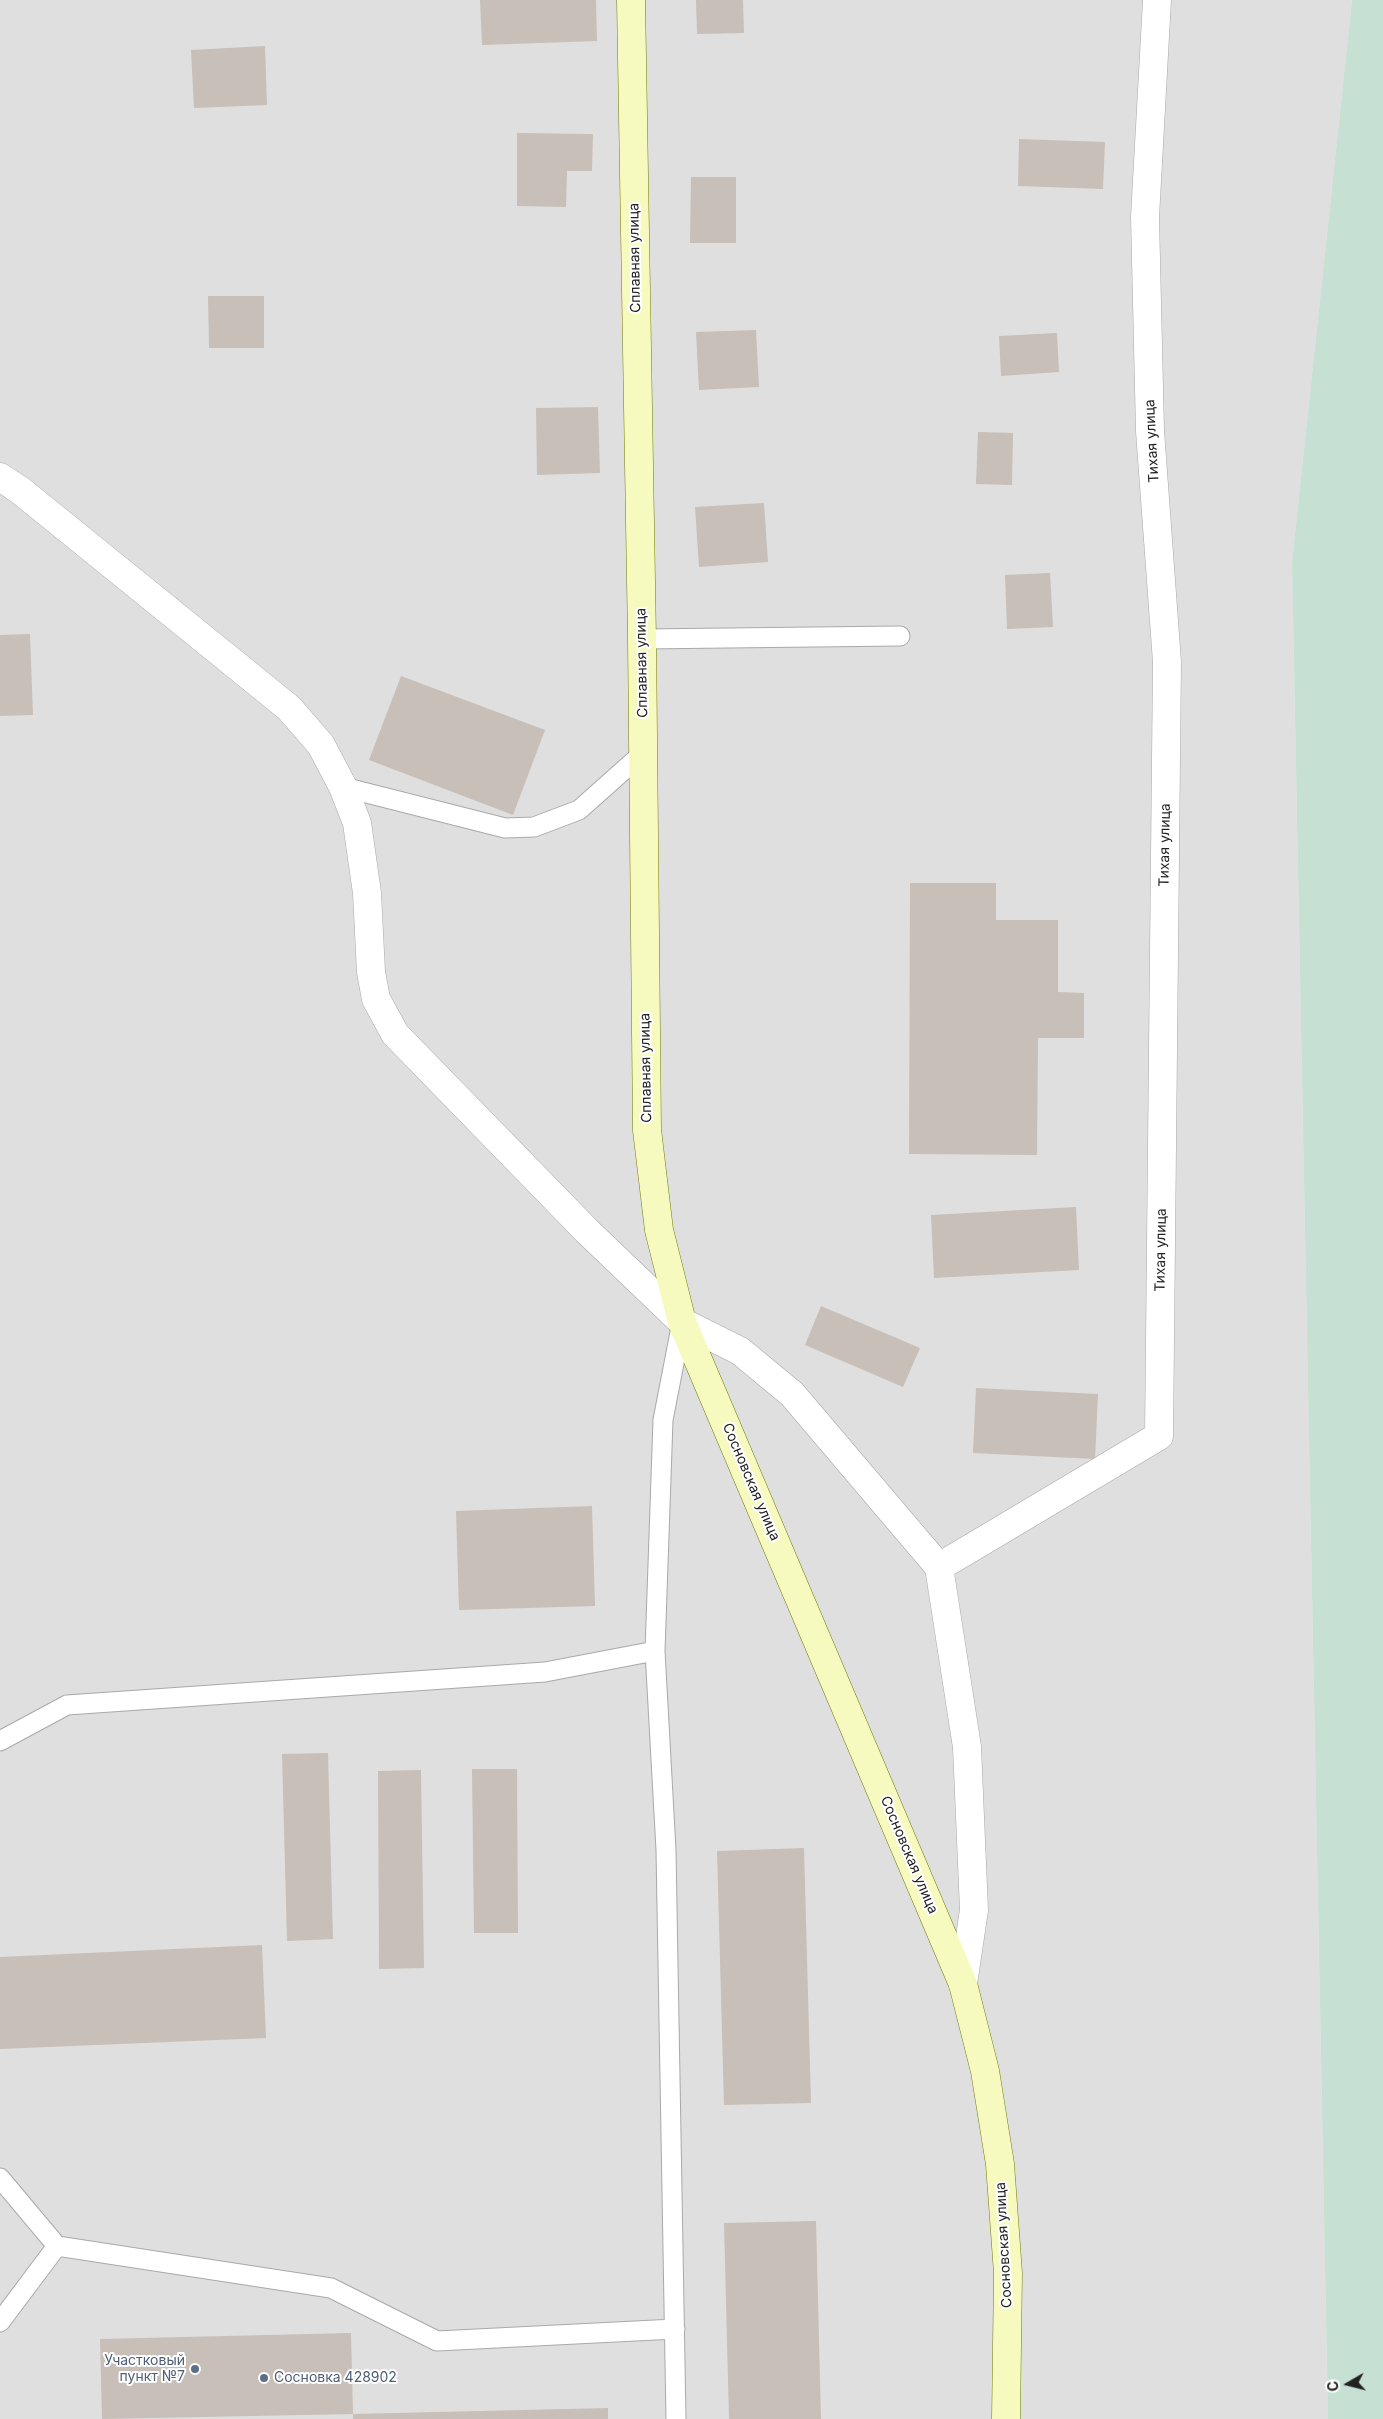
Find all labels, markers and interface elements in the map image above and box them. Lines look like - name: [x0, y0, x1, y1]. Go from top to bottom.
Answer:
- street label: Сплавная улица: [626, 203, 644, 313]
- street label: Тихая улица: [1141, 399, 1163, 483]
- street label: Сплавная улица: [633, 608, 651, 718]
- street label: Тихая улица: [1156, 803, 1174, 887]
- street label: Сплавная улица: [637, 1013, 655, 1123]
- street label: Тихая улица: [1152, 1208, 1170, 1292]
- street label: Сосновская улица: [719, 1421, 783, 1543]
- street label: Сосновская улица: [877, 1794, 941, 1916]
- street label: Сосновская улица: [992, 2182, 1016, 2308]
- place label: Участковый пункт №7: [104, 2353, 185, 2386]
- north arrow: [1323, 2359, 1373, 2409]
- marker: Участковый пункт №7: [189, 2363, 201, 2375]
- place label: Сосновка 428902: [274, 2370, 397, 2386]
- marker: Сосновка 428902: [258, 2372, 270, 2384]
- text: С: [1324, 2380, 1342, 2392]

